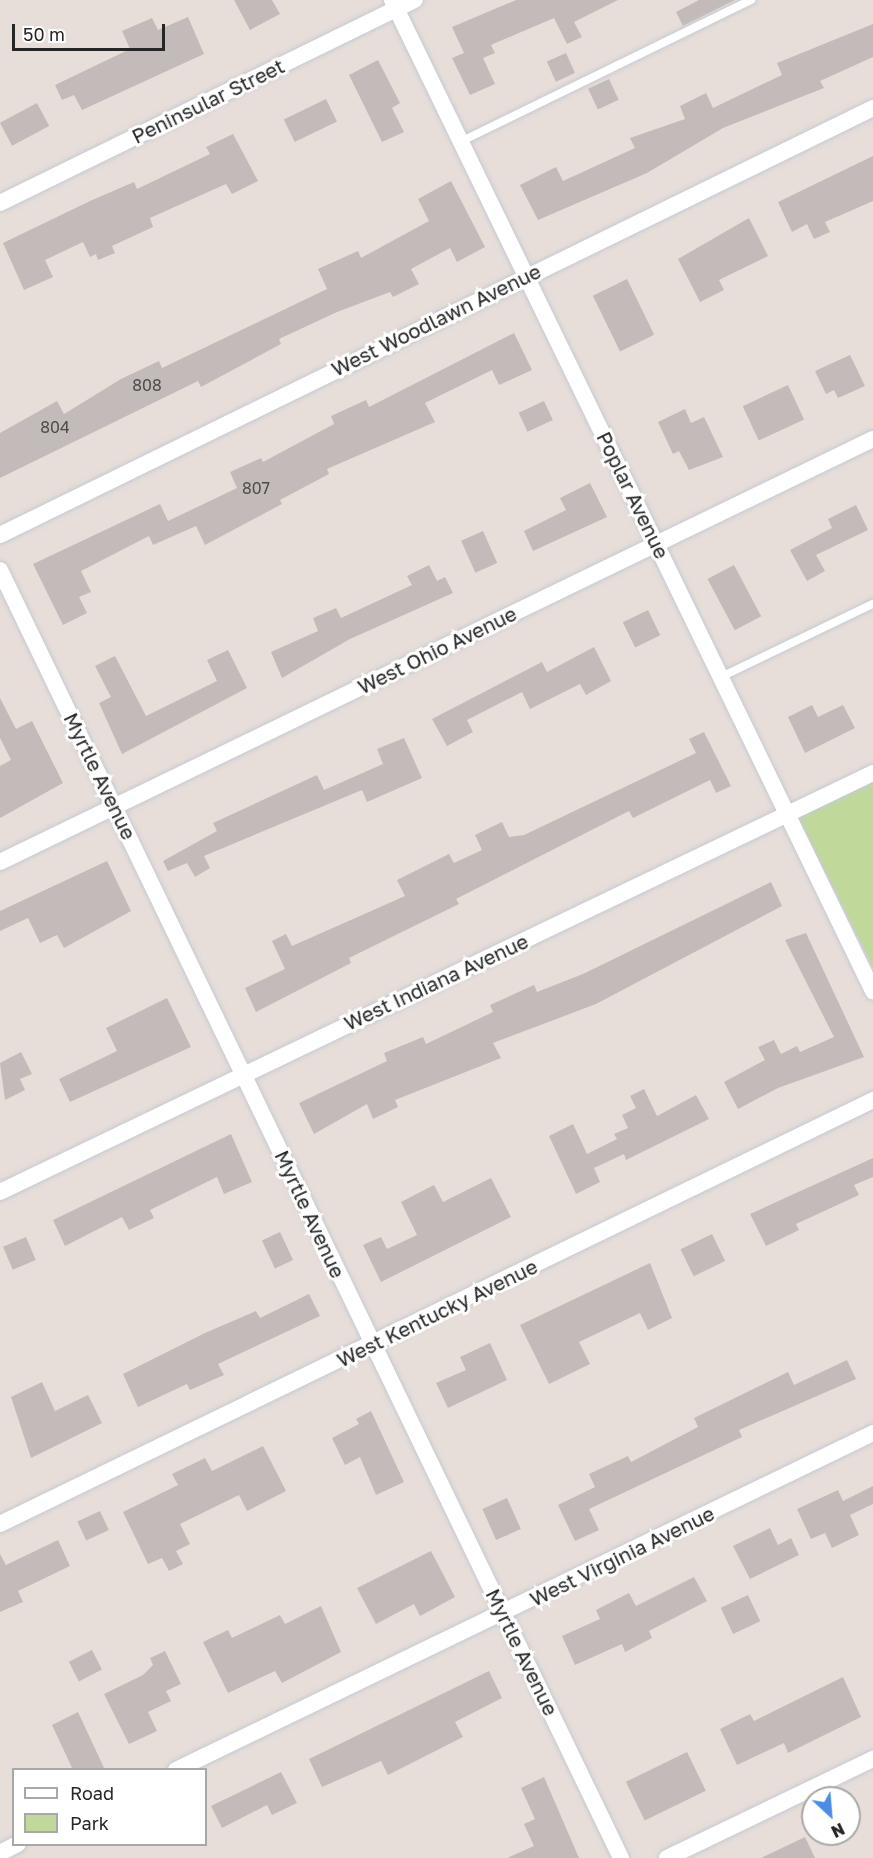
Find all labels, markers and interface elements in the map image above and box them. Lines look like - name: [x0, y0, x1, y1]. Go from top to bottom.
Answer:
- scale bar: [15, 12, 168, 50]
- text: 50 m: [23, 23, 65, 45]
- street label: Peninsular Street: [128, 54, 288, 148]
- street label: West Woodlawn Avenue: [327, 259, 545, 381]
- house number: 808: [132, 375, 162, 395]
- house number: 804: [40, 417, 70, 437]
- street label: Poplar Avenue: [592, 428, 674, 562]
- house number: 807: [242, 478, 270, 498]
- street label: West Ohio Avenue: [354, 601, 520, 699]
- street label: Myrtle Avenue: [59, 709, 141, 843]
- street label: West Indiana Avenue: [340, 929, 532, 1035]
- street label: Myrtle Avenue: [270, 1146, 350, 1282]
- street label: West Kentucky Avenue: [333, 1254, 541, 1372]
- street label: West Virginia Avenue: [526, 1501, 718, 1611]
- street label: Myrtle Avenue: [481, 1585, 563, 1719]
- legend: [12, 1768, 207, 1846]
- text: Road: [70, 1782, 114, 1804]
- north arrow: [801, 1786, 861, 1846]
- text: Park: [70, 1812, 109, 1834]
- text: N: [828, 1819, 848, 1842]

